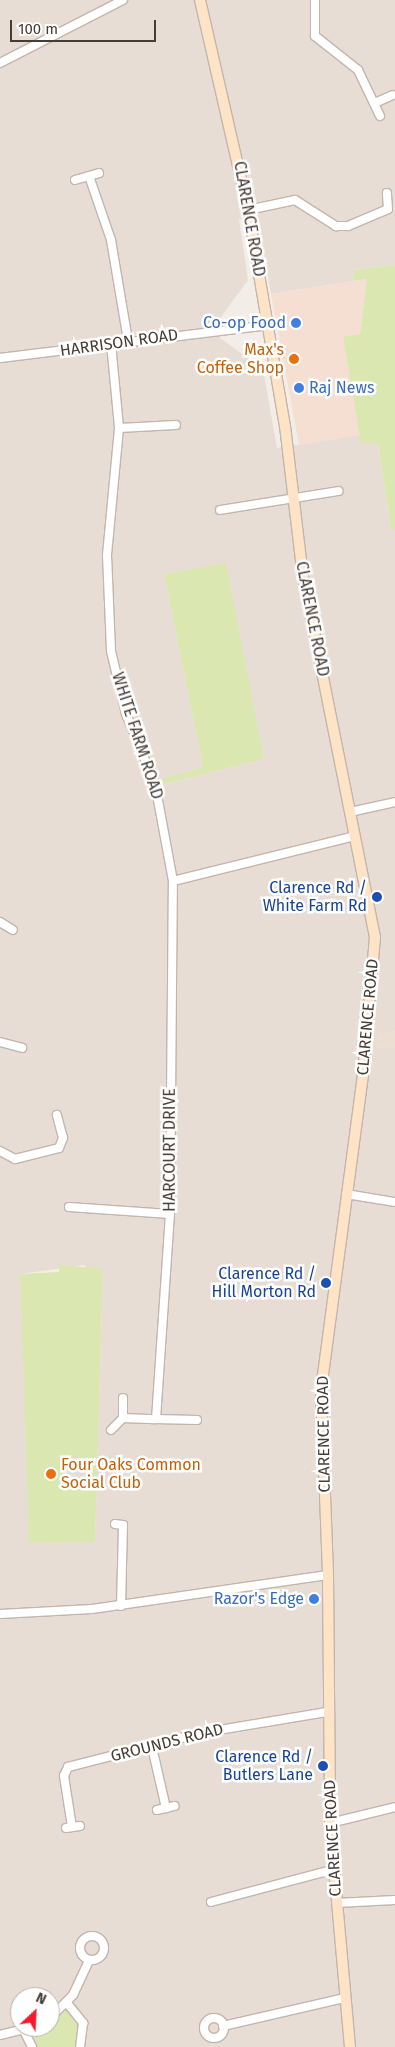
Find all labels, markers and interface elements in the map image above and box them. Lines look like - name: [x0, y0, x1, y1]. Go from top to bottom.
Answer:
- scale bar: [12, 10, 159, 42]
- text: 100 m: [18, 20, 58, 38]
- street label: CLARENCE ROAD: [229, 160, 269, 278]
- place label: Co-op Food: [203, 313, 286, 333]
- marker: Co-op Food: [290, 317, 302, 329]
- street label: HARRISON ROAD: [59, 325, 179, 361]
- place label: Max's Coffee Shop: [197, 340, 284, 378]
- marker: Max's Coffee Shop: [288, 353, 300, 365]
- place label: Raj News: [309, 378, 374, 398]
- marker: Raj News: [293, 382, 305, 394]
- street label: CLARENCE ROAD: [291, 560, 333, 678]
- street label: WHITE FARM ROAD: [107, 670, 167, 802]
- place label: Clarence Rd / White Farm Rd: [263, 878, 367, 916]
- marker: Clarence Rd / White Farm Rd: [371, 891, 383, 903]
- street label: CLARENCE ROAD: [353, 958, 383, 1076]
- street label: HARCOURT DRIVE: [160, 1088, 180, 1212]
- place label: Clarence Rd / Hill Morton Rd: [212, 1264, 316, 1302]
- marker: Clarence Rd / Hill Morton Rd: [320, 1277, 332, 1289]
- street label: CLARENCE ROAD: [313, 1375, 335, 1493]
- place label: Four Oaks Common Social Club: [61, 1455, 201, 1493]
- marker: Four Oaks Common Social Club: [45, 1468, 57, 1480]
- place label: Razor's Edge: [214, 1589, 304, 1609]
- marker: Razor's Edge: [308, 1593, 320, 1605]
- street label: GROUNDS ROAD: [109, 1720, 225, 1766]
- place label: Clarence Rd / Butlers Lane: [215, 1747, 313, 1785]
- marker: Clarence Rd / Butlers Lane: [317, 1760, 329, 1772]
- street label: CLARENCE ROAD: [320, 1779, 346, 1897]
- north arrow: [10, 1987, 60, 2037]
- text: N: [33, 1989, 49, 2009]

